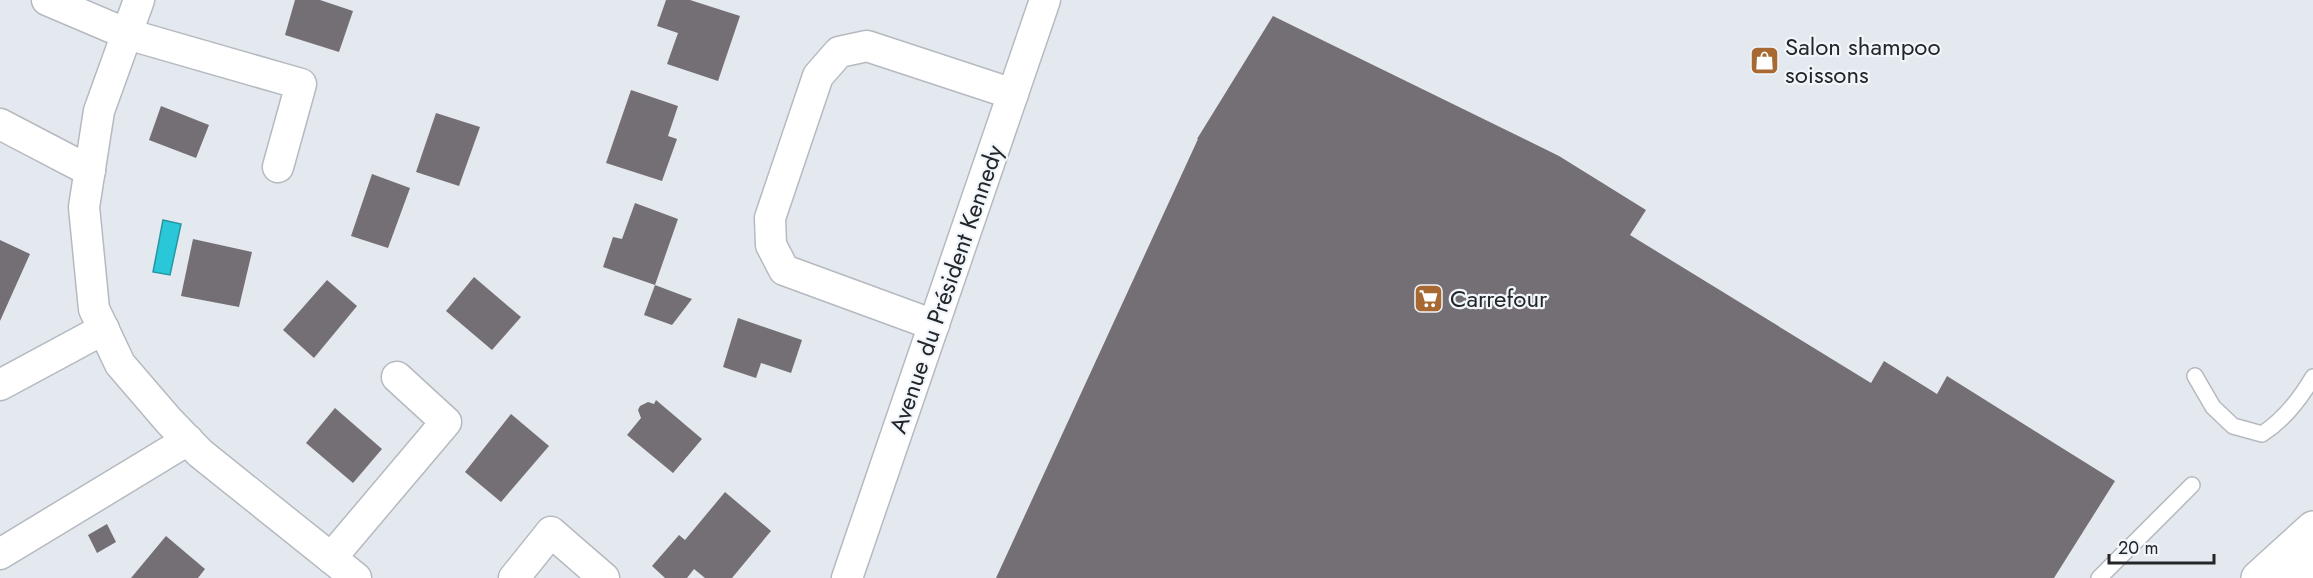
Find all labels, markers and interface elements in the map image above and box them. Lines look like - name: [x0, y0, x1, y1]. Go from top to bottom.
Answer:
- place label: Salon shampoo soissons: [1785, 29, 1941, 92]
- shop icon: Salon shampoo soissons: [1748, 44, 1780, 76]
- street label: Avenue du Président Kennedy: [880, 140, 1012, 438]
- place label: Carrefour: [1450, 281, 1548, 316]
- supermarket icon: Carrefour: [1413, 282, 1445, 314]
- scale bar: [2109, 527, 2214, 565]
- text: 20 m: [2118, 535, 2158, 561]

